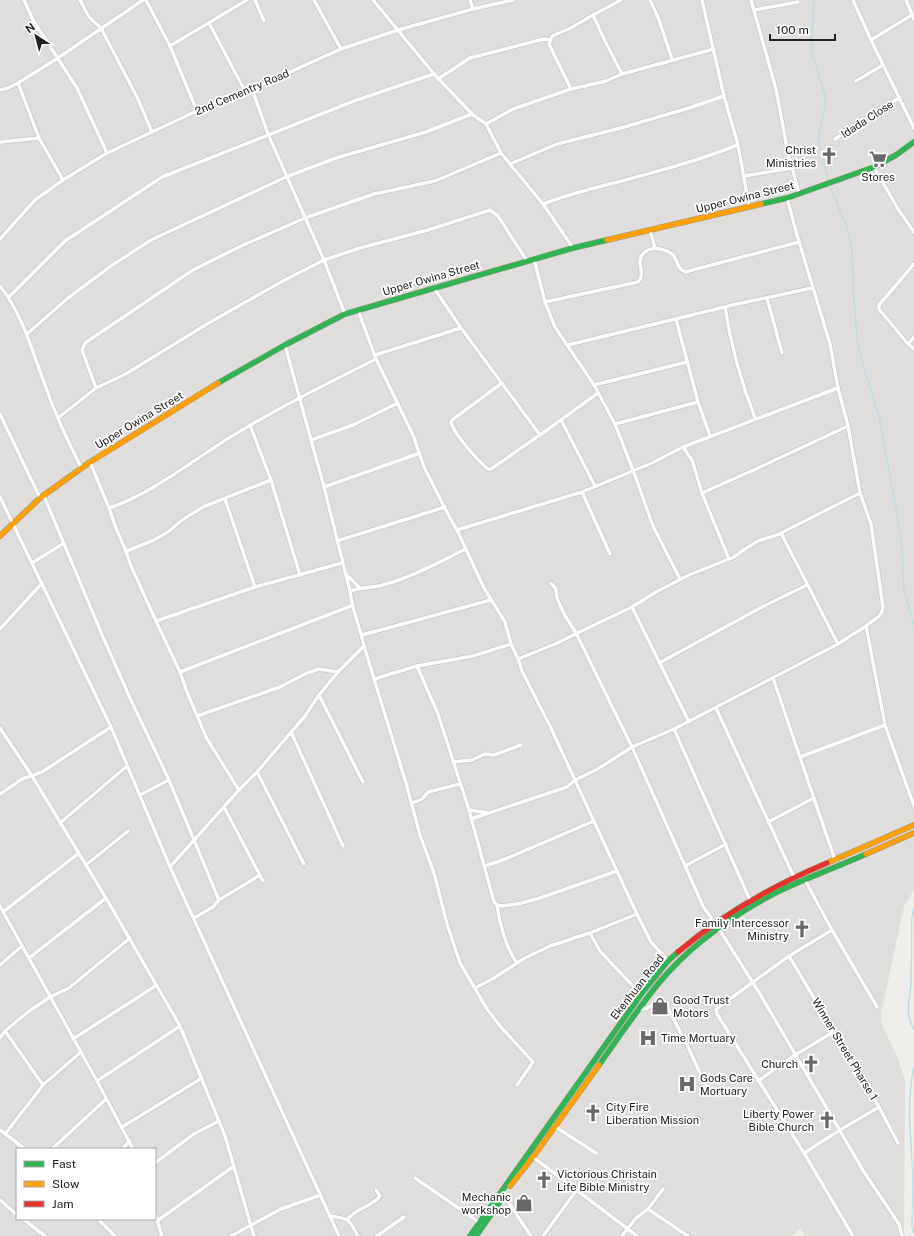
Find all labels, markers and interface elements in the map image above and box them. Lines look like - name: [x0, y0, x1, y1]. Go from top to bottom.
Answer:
- north arrow: [16, 16, 56, 56]
- scale bar: [770, 16, 835, 42]
- text: N: [23, 21, 37, 35]
- text: 100 m: [776, 23, 809, 37]
- street label: 2nd Cementry Road: [193, 67, 291, 117]
- street label: Idada Close: [839, 98, 895, 140]
- place label: Christ Ministries: [766, 144, 816, 169]
- church icon: Christ Ministries: [819, 146, 839, 166]
- supermarket icon: Stores: [868, 149, 888, 169]
- place label: Stores: [861, 171, 895, 183]
- street label: Upper Owina Street: [695, 179, 795, 215]
- street label: Upper Owina Street: [381, 258, 481, 298]
- street label: Upper Owina Street: [93, 389, 185, 451]
- place label: Family Intercessor Ministry: [695, 917, 789, 942]
- church icon: Family Intercessor Ministry: [792, 919, 812, 939]
- street label: Ekenhuan Road: [608, 952, 666, 1022]
- place label: Good Trust Motors: [673, 994, 729, 1019]
- shop icon: Good Trust Motors: [650, 996, 670, 1016]
- street label: Winner Street Pharse 1: [810, 996, 880, 1102]
- hospital icon: Time Mortuary: [638, 1028, 658, 1048]
- place label: Time Mortuary: [661, 1032, 736, 1044]
- church icon: Church: [801, 1054, 821, 1074]
- place label: Church: [761, 1058, 798, 1070]
- place label: Gods Care Mortuary: [700, 1072, 753, 1097]
- hospital icon: Gods Care Mortuary: [677, 1074, 697, 1094]
- place label: City Fire Liberation Mission: [606, 1101, 699, 1126]
- church icon: City Fire Liberation Mission: [583, 1103, 603, 1123]
- place label: Liberty Power Bible Church: [743, 1108, 814, 1133]
- church icon: Liberty Power Bible Church: [817, 1110, 837, 1130]
- legend: [16, 1148, 156, 1220]
- text: Fast: [52, 1157, 77, 1171]
- place label: Victorious Christain Life Bible Ministry: [557, 1168, 657, 1193]
- church icon: Victorious Christain Life Bible Ministry: [534, 1170, 554, 1190]
- text: Slow: [52, 1177, 80, 1191]
- place label: Mechanic workshop: [461, 1191, 511, 1216]
- shop icon: Mechanic workshop: [514, 1193, 534, 1213]
- text: Jam: [52, 1197, 74, 1211]

